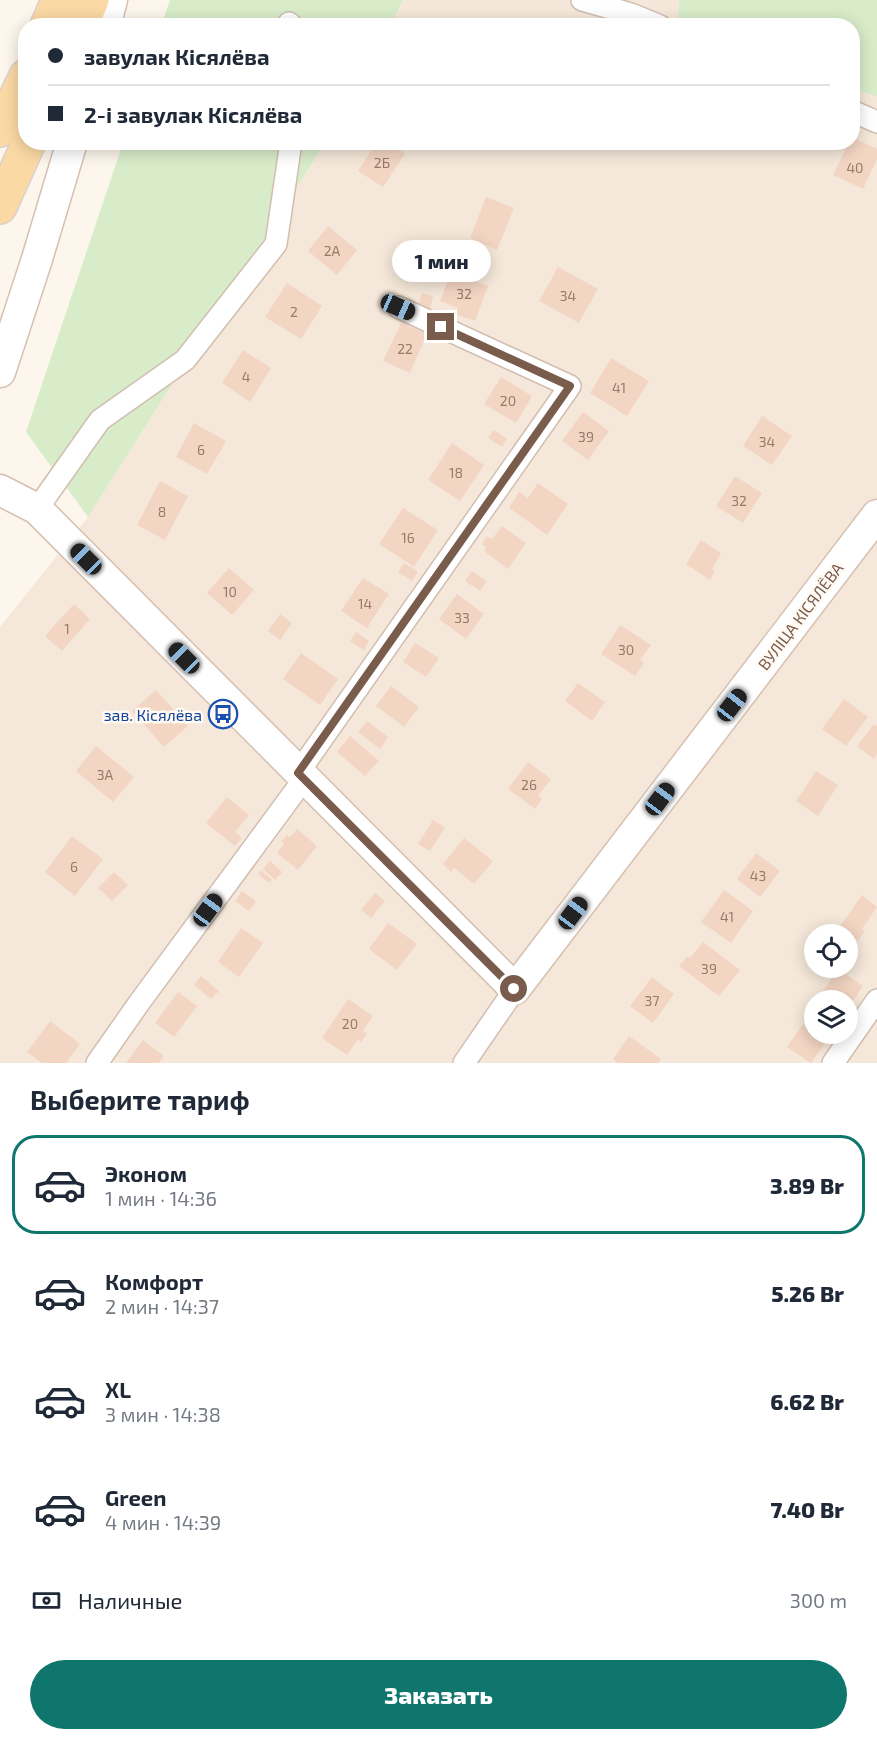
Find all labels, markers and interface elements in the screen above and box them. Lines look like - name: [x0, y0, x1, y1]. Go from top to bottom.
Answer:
- text: завулак Кісялёва: [84, 43, 270, 69]
- text: 2-і завулак Кісялёва: [84, 101, 302, 127]
- house number: 2Б: [374, 154, 390, 171]
- house number: 40: [846, 159, 864, 176]
- callout: 1 мин: [392, 240, 490, 282]
- house number: 2А: [324, 242, 341, 259]
- text: 1 мин: [414, 249, 469, 273]
- house number: 32: [456, 285, 472, 302]
- house number: 34: [560, 287, 576, 304]
- car: [378, 291, 418, 323]
- house number: 2: [290, 303, 298, 320]
- route end: [427, 313, 454, 340]
- house number: 22: [397, 340, 413, 357]
- house number: 4: [242, 368, 250, 385]
- house number: 41: [612, 379, 626, 396]
- house number: 20: [500, 392, 516, 409]
- house number: 39: [578, 428, 594, 445]
- house number: 34: [759, 433, 775, 450]
- house number: 6: [197, 441, 205, 458]
- house number: 18: [449, 464, 463, 481]
- house number: 32: [731, 492, 747, 509]
- house number: 8: [158, 503, 166, 520]
- house number: 16: [401, 529, 415, 546]
- car: [67, 540, 105, 578]
- street label: ВУЛІЦА КІСЯЛЁВА: [753, 559, 847, 673]
- house number: 10: [223, 583, 237, 600]
- house number: 14: [358, 595, 372, 612]
- house number: 33: [454, 609, 470, 626]
- house number: 1: [64, 620, 70, 637]
- car: [165, 639, 203, 677]
- house number: 30: [618, 641, 634, 658]
- car: [714, 685, 750, 725]
- bus stop icon: зав. Кісялёва: [207, 698, 239, 730]
- place label: зав. Кісялёва: [104, 705, 202, 724]
- house number: 3А: [97, 766, 114, 783]
- house number: 26: [521, 776, 537, 793]
- car: [642, 779, 678, 819]
- house number: 6: [70, 858, 78, 875]
- house number: 43: [750, 867, 766, 884]
- car: [190, 890, 226, 930]
- car: [555, 893, 591, 933]
- house number: 41: [720, 908, 734, 925]
- map controls: [804, 924, 858, 1044]
- button: locate: [804, 924, 858, 978]
- house number: 39: [701, 960, 717, 977]
- route start: [500, 975, 527, 1002]
- button: layers: [804, 990, 858, 1044]
- house number: 37: [645, 992, 659, 1009]
- house number: 20: [342, 1015, 358, 1032]
- text: Выберите тариф: [30, 1083, 250, 1115]
- icon: car: [33, 1158, 87, 1212]
- text: Эконом: [105, 1160, 187, 1186]
- text: 3.89 Br: [770, 1172, 844, 1198]
- text: 1 мин · 14:36: [105, 1186, 217, 1210]
- icon: car: [33, 1266, 87, 1320]
- text: Комфорт: [105, 1268, 203, 1294]
- text: 5.26 Br: [771, 1280, 844, 1306]
- text: 2 мин · 14:37: [105, 1294, 219, 1318]
- icon: car: [33, 1374, 87, 1428]
- text: XL: [105, 1376, 131, 1402]
- text: 6.62 Br: [770, 1388, 844, 1414]
- text: 3 мин · 14:38: [105, 1402, 221, 1426]
- icon: car: [33, 1482, 87, 1536]
- text: Green: [105, 1484, 167, 1510]
- text: 7.40 Br: [770, 1496, 844, 1522]
- text: 4 мин · 14:39: [105, 1510, 221, 1534]
- icon: cash: [30, 1584, 63, 1617]
- text: Наличные: [78, 1587, 182, 1613]
- text: 300 m: [790, 1588, 847, 1612]
- button: Заказать: [30, 1660, 847, 1729]

